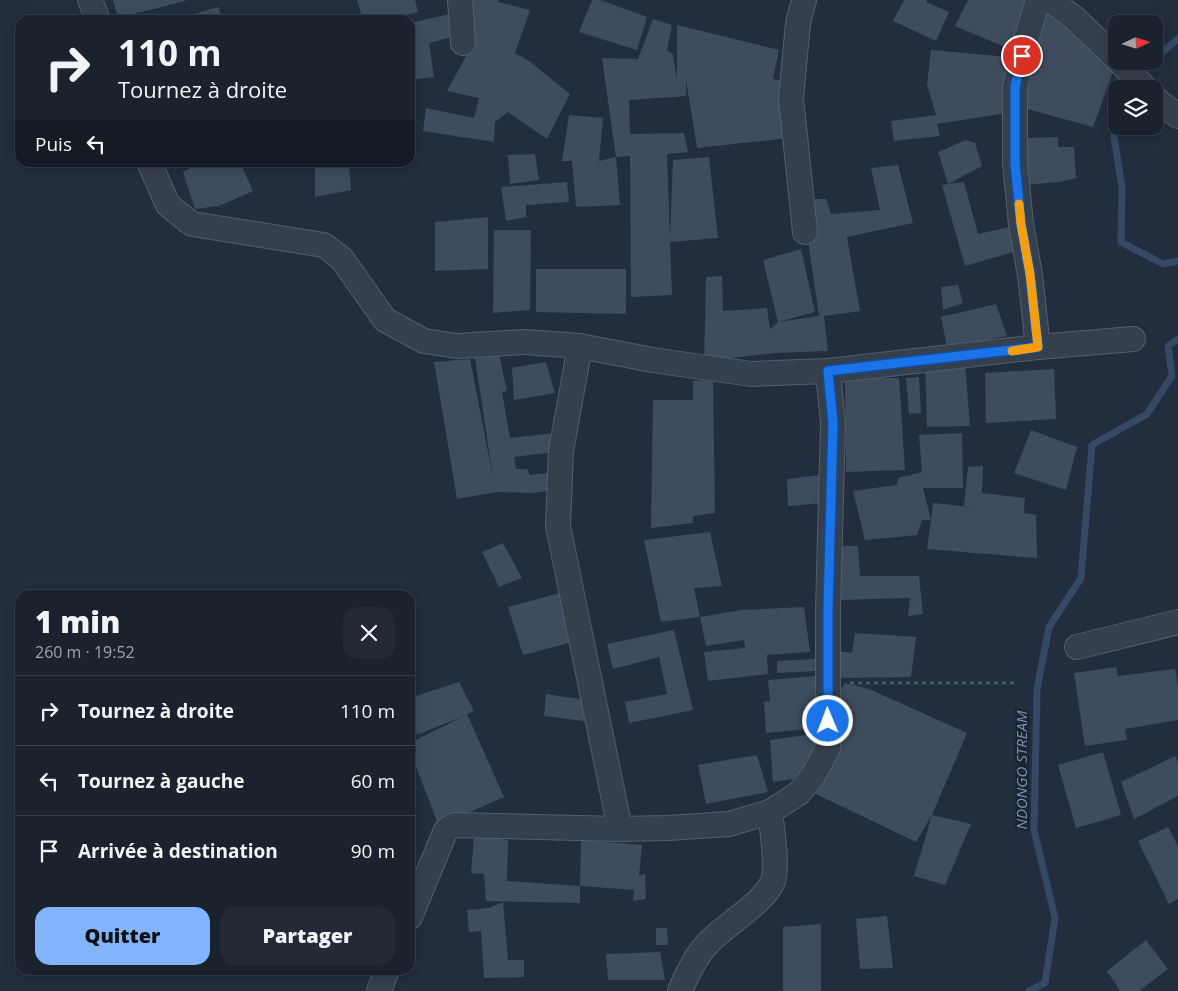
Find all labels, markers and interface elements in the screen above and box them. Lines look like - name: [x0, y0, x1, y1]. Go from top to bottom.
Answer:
- north arrow: [1108, 15, 1162, 70]
- map controls: [1108, 15, 1163, 135]
- text: 110 m: [118, 29, 222, 76]
- icon: right: [35, 35, 100, 100]
- pin: [1001, 35, 1043, 77]
- icon: arrive: [1008, 42, 1036, 70]
- text: Tournez à droite: [118, 74, 287, 104]
- button: layers: [1108, 80, 1163, 135]
- icon: left: [82, 130, 110, 158]
- text: Puis: [35, 131, 72, 157]
- text: 1 min: [35, 601, 120, 642]
- button: close: [343, 607, 395, 659]
- text: 260 m · 19:52: [35, 641, 135, 663]
- position arrow: [801, 694, 853, 746]
- icon: right: [35, 697, 63, 725]
- text: Tournez à droite: [78, 698, 234, 724]
- text: 110 m: [340, 698, 395, 724]
- water label: NDONGO STREAM: [1011, 710, 1031, 830]
- icon: left: [35, 767, 63, 795]
- text: Tournez à gauche: [78, 768, 244, 794]
- text: 60 m: [351, 768, 395, 794]
- icon: arrive: [35, 837, 63, 865]
- text: Arrivée à destination: [78, 838, 278, 864]
- text: 90 m: [351, 838, 395, 864]
- button: Quitter: [35, 907, 210, 965]
- button: Partager: [220, 907, 395, 965]

